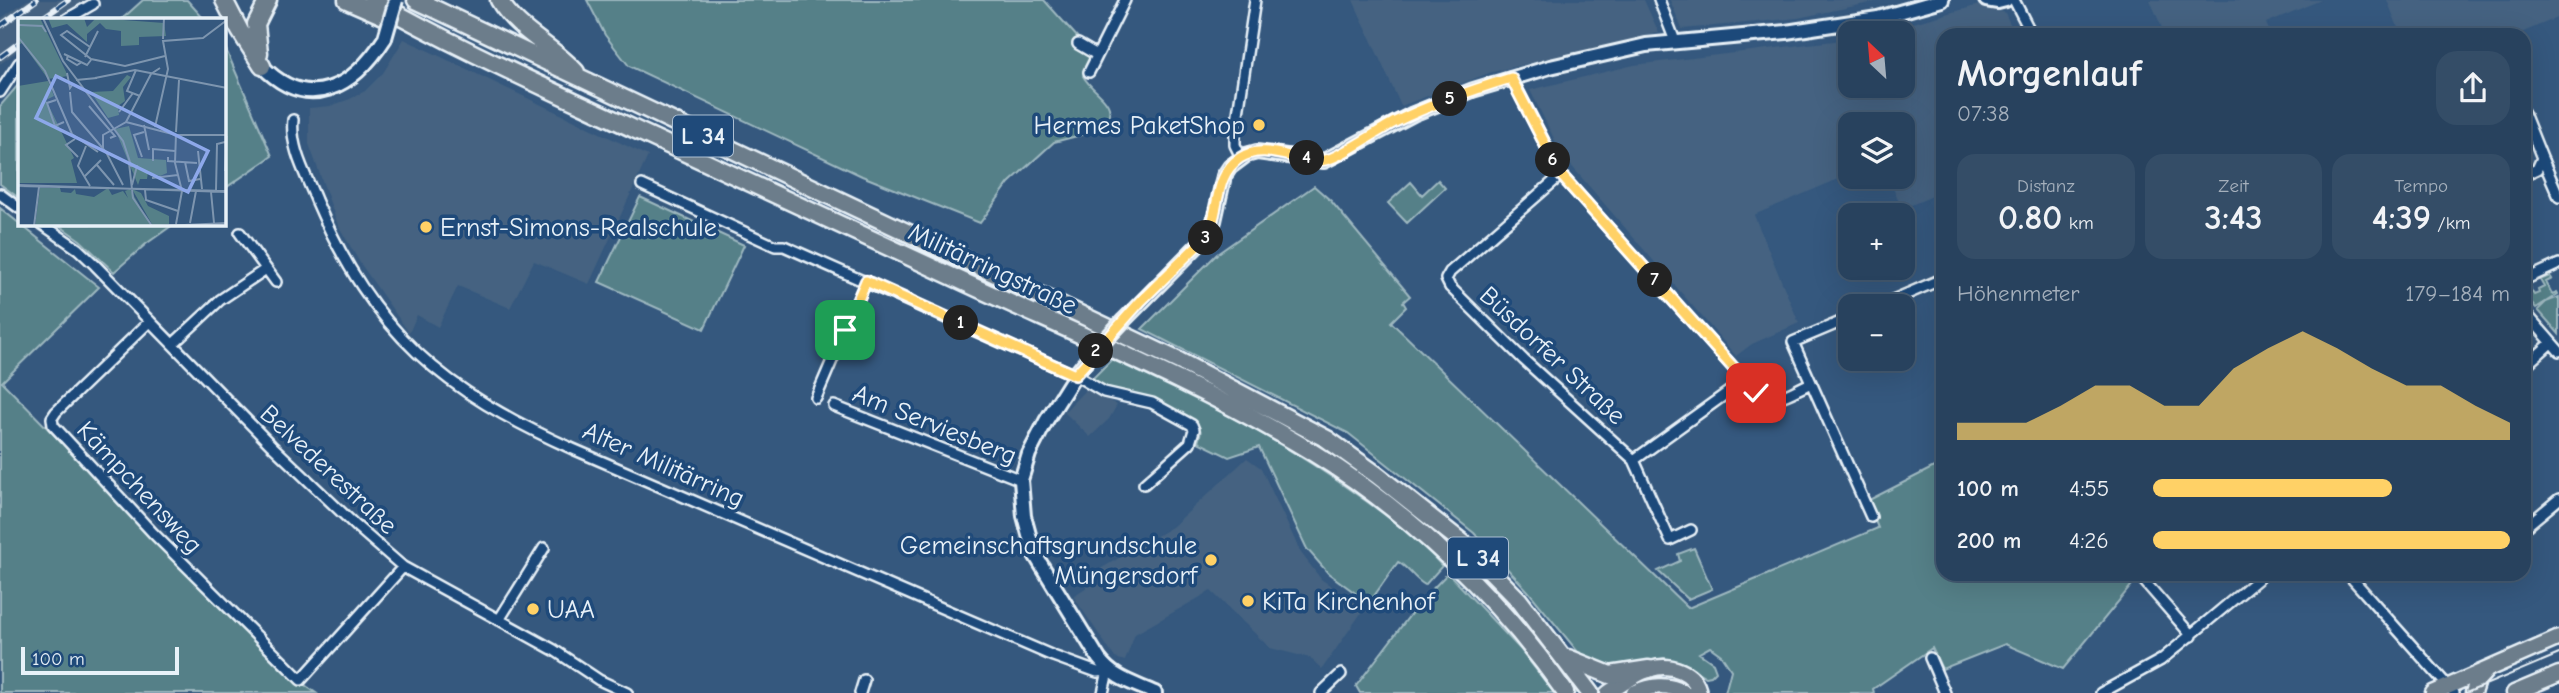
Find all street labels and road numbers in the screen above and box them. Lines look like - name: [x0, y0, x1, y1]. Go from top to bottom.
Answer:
- road number: L 34: [673, 116, 733, 156]
- street label: Militärringstraße: [904, 217, 1082, 321]
- street label: Büsdorfer Straße: [1473, 280, 1632, 431]
- street label: Am Serviesberg: [848, 378, 1021, 471]
- street label: Belvederestraße: [254, 399, 403, 541]
- street label: Kämpchensweg: [70, 415, 208, 560]
- street label: Alter Militärring: [578, 416, 749, 514]
- road number: L 34: [1448, 538, 1508, 578]

